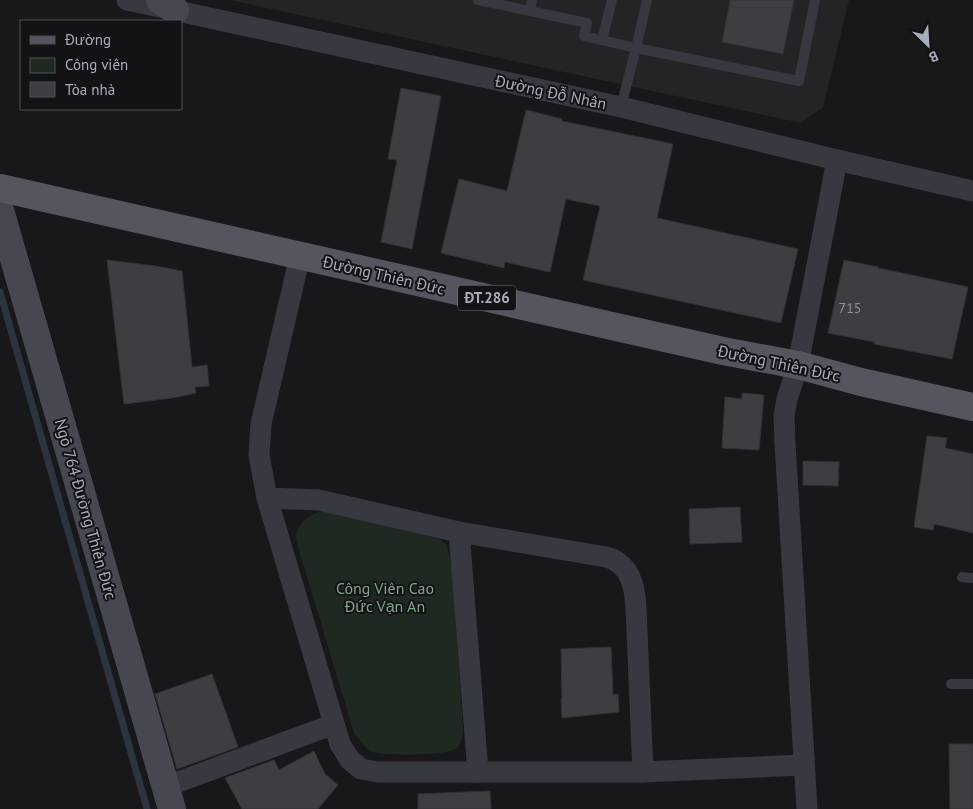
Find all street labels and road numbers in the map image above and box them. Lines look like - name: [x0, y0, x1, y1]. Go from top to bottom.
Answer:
- street label: Đường Đỗ Nhân: [493, 70, 608, 114]
- street label: Đường Thiên Đức: [320, 251, 447, 299]
- road number: ĐT.286: [458, 286, 516, 310]
- street label: Đường Thiên Đức: [715, 340, 842, 386]
- street label: Ngõ 764 Đường Thiên Đức: [51, 416, 121, 602]

